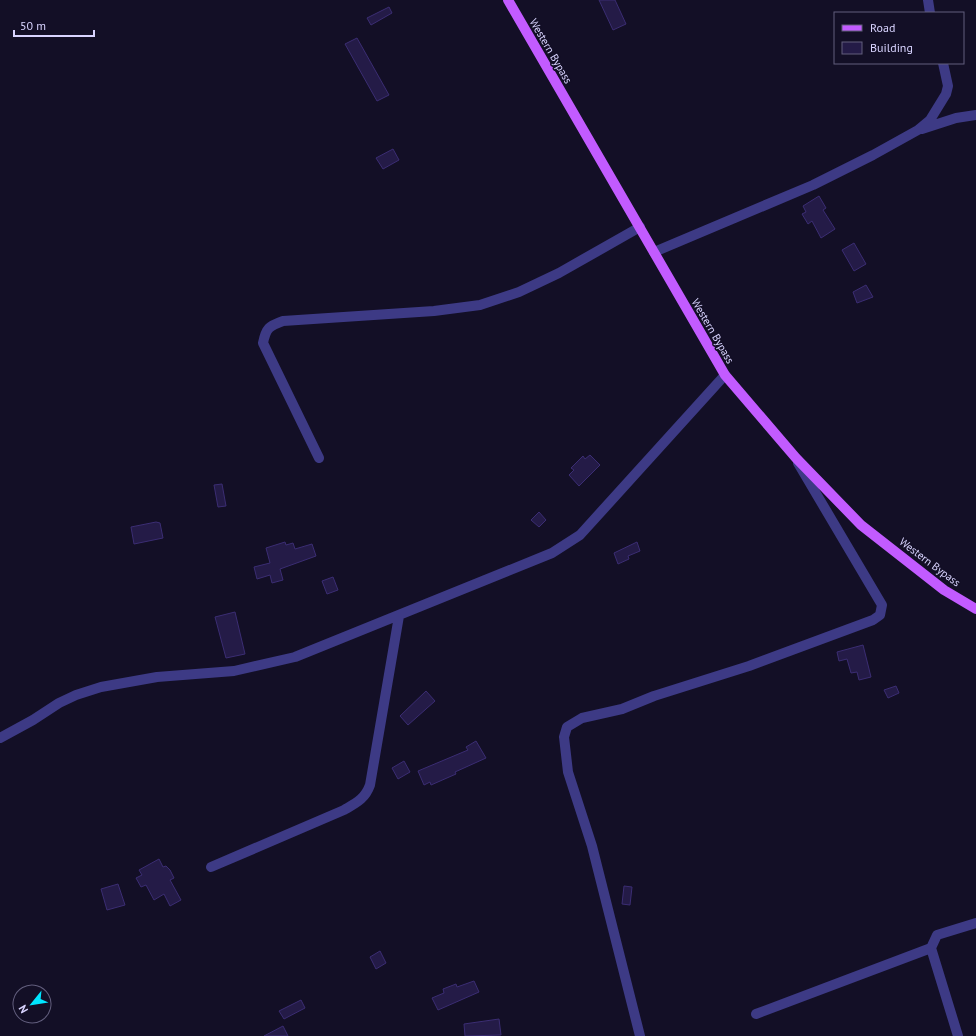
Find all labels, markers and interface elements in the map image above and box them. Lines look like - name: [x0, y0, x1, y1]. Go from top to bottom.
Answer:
- scale bar: [14, 12, 94, 38]
- legend: [834, 12, 964, 64]
- street label: Western Bypass: [527, 16, 575, 86]
- text: 50 m: [20, 18, 46, 33]
- text: Road: [870, 20, 895, 35]
- text: Building: [870, 40, 913, 55]
- street label: Western Bypass: [689, 296, 737, 366]
- street label: Western Bypass: [897, 534, 964, 590]
- north arrow: [12, 984, 52, 1024]
- text: N: [15, 1002, 31, 1016]

